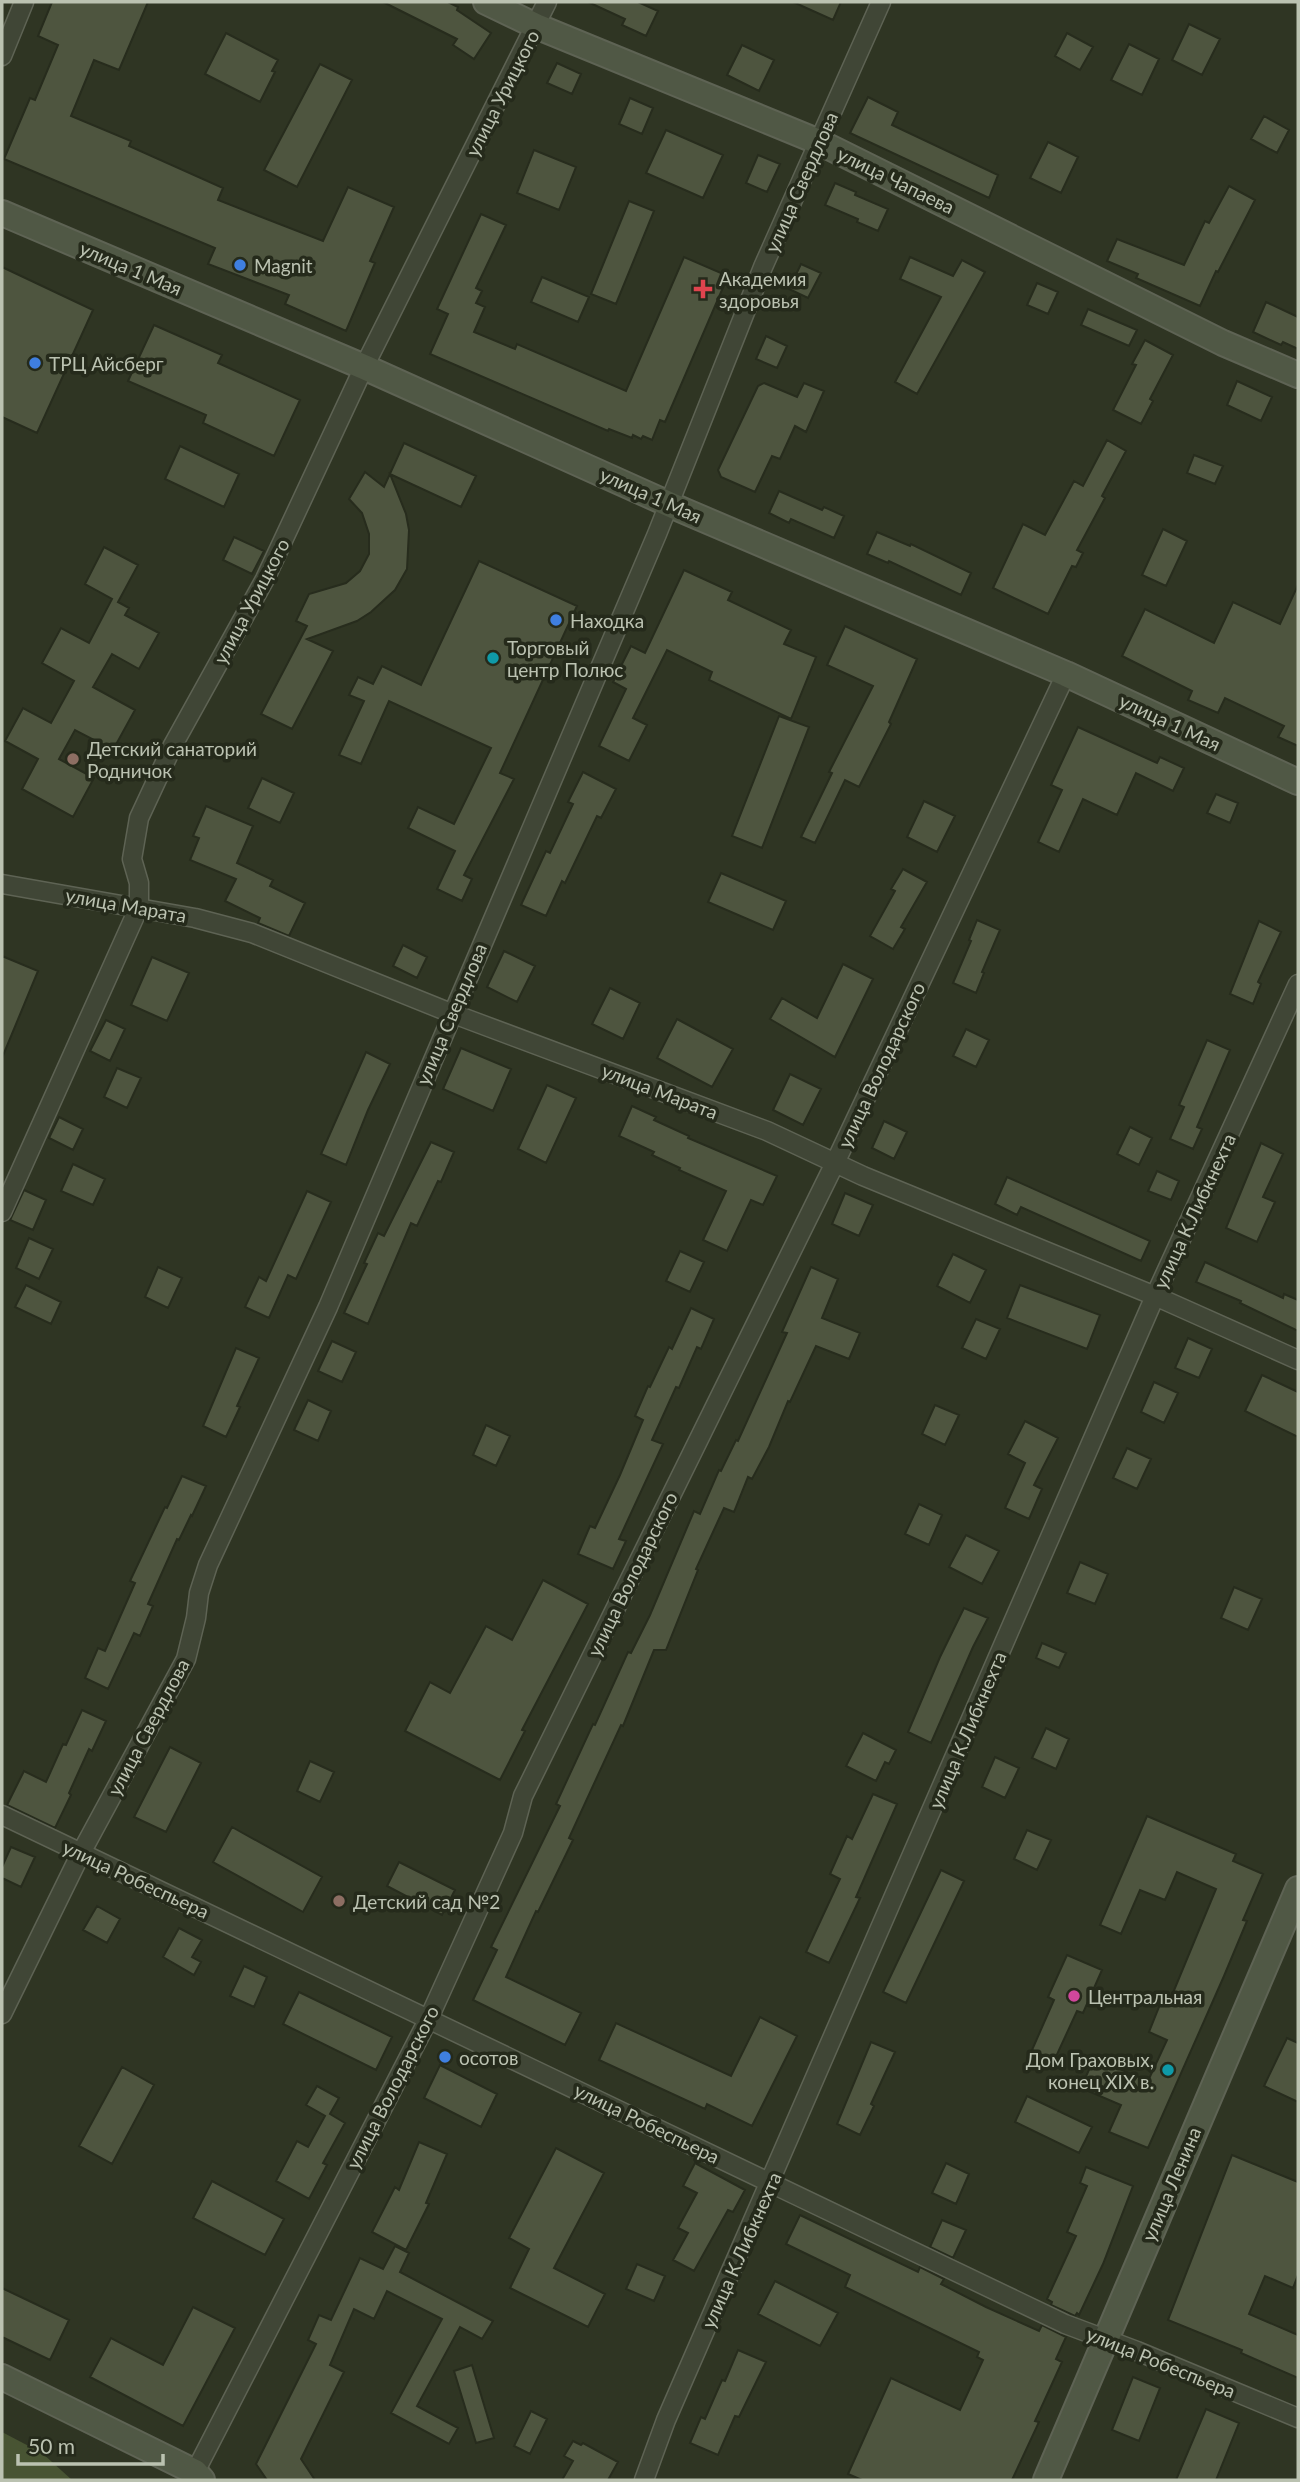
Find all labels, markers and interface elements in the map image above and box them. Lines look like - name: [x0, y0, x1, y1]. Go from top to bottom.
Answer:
- street label: улица Урицкого: [460, 26, 544, 160]
- street label: улица Свердлова: [760, 108, 842, 256]
- street label: улица Чапаева: [834, 142, 958, 218]
- street label: улица 1 Мая: [76, 236, 186, 300]
- place label: Magnit: [254, 254, 313, 277]
- marker: Magnit: [232, 257, 248, 273]
- place label: Академия здоровья: [719, 267, 806, 312]
- marker: Академия здоровья: [693, 279, 713, 299]
- place label: ТРЦ Айсберг: [49, 352, 164, 375]
- marker: ТРЦ Айсберг: [27, 355, 43, 371]
- street label: улица 1 Мая: [597, 462, 705, 528]
- street label: улица Урицкого: [208, 534, 294, 668]
- place label: Находка: [570, 609, 644, 632]
- marker: Находка: [548, 612, 564, 628]
- place label: Торговый центр Полюс: [507, 636, 623, 681]
- marker: Торговый центр Полюс: [485, 650, 501, 666]
- street label: улица 1 Мая: [1116, 689, 1224, 755]
- place label: Детский санаторий Родничок: [87, 737, 257, 782]
- marker: Детский санаторий Родничок: [65, 751, 81, 767]
- street label: улица Марата: [64, 883, 188, 927]
- street label: улица Свердлова: [411, 940, 491, 1088]
- street label: улица Володарского: [832, 978, 930, 1152]
- street label: улица Марата: [599, 1058, 721, 1124]
- street label: улица К.Либкнехта: [1148, 1130, 1240, 1292]
- street label: улица Володарского: [582, 1488, 682, 1660]
- street label: улица К.Либкнехта: [923, 1648, 1011, 1812]
- street label: улица Свердлова: [102, 1655, 194, 1799]
- street label: улица Робеспьера: [59, 1835, 213, 1923]
- place label: Детский сад №2: [353, 1890, 500, 1913]
- marker: Детский сад №2: [331, 1893, 347, 1909]
- place label: Центральная: [1088, 1985, 1202, 2008]
- marker: Центральная: [1066, 1988, 1082, 2004]
- street label: улица Володарского: [341, 2001, 443, 2173]
- place label: осотов: [459, 2046, 518, 2069]
- place label: Дом Граховых, конец XIX в.: [1026, 2048, 1154, 2093]
- marker: осотов: [437, 2049, 453, 2065]
- marker: Дом Граховых, конец XIX в.: [1160, 2062, 1176, 2078]
- street label: улица Робеспьера: [571, 2078, 723, 2168]
- street label: улица Ленина: [1137, 2123, 1205, 2245]
- street label: улица К.Либкнехта: [696, 2168, 786, 2332]
- street label: улица Робеспьера: [1083, 2322, 1239, 2402]
- scale bar: [18, 2422, 163, 2466]
- text: 50 m: [28, 2433, 75, 2458]

